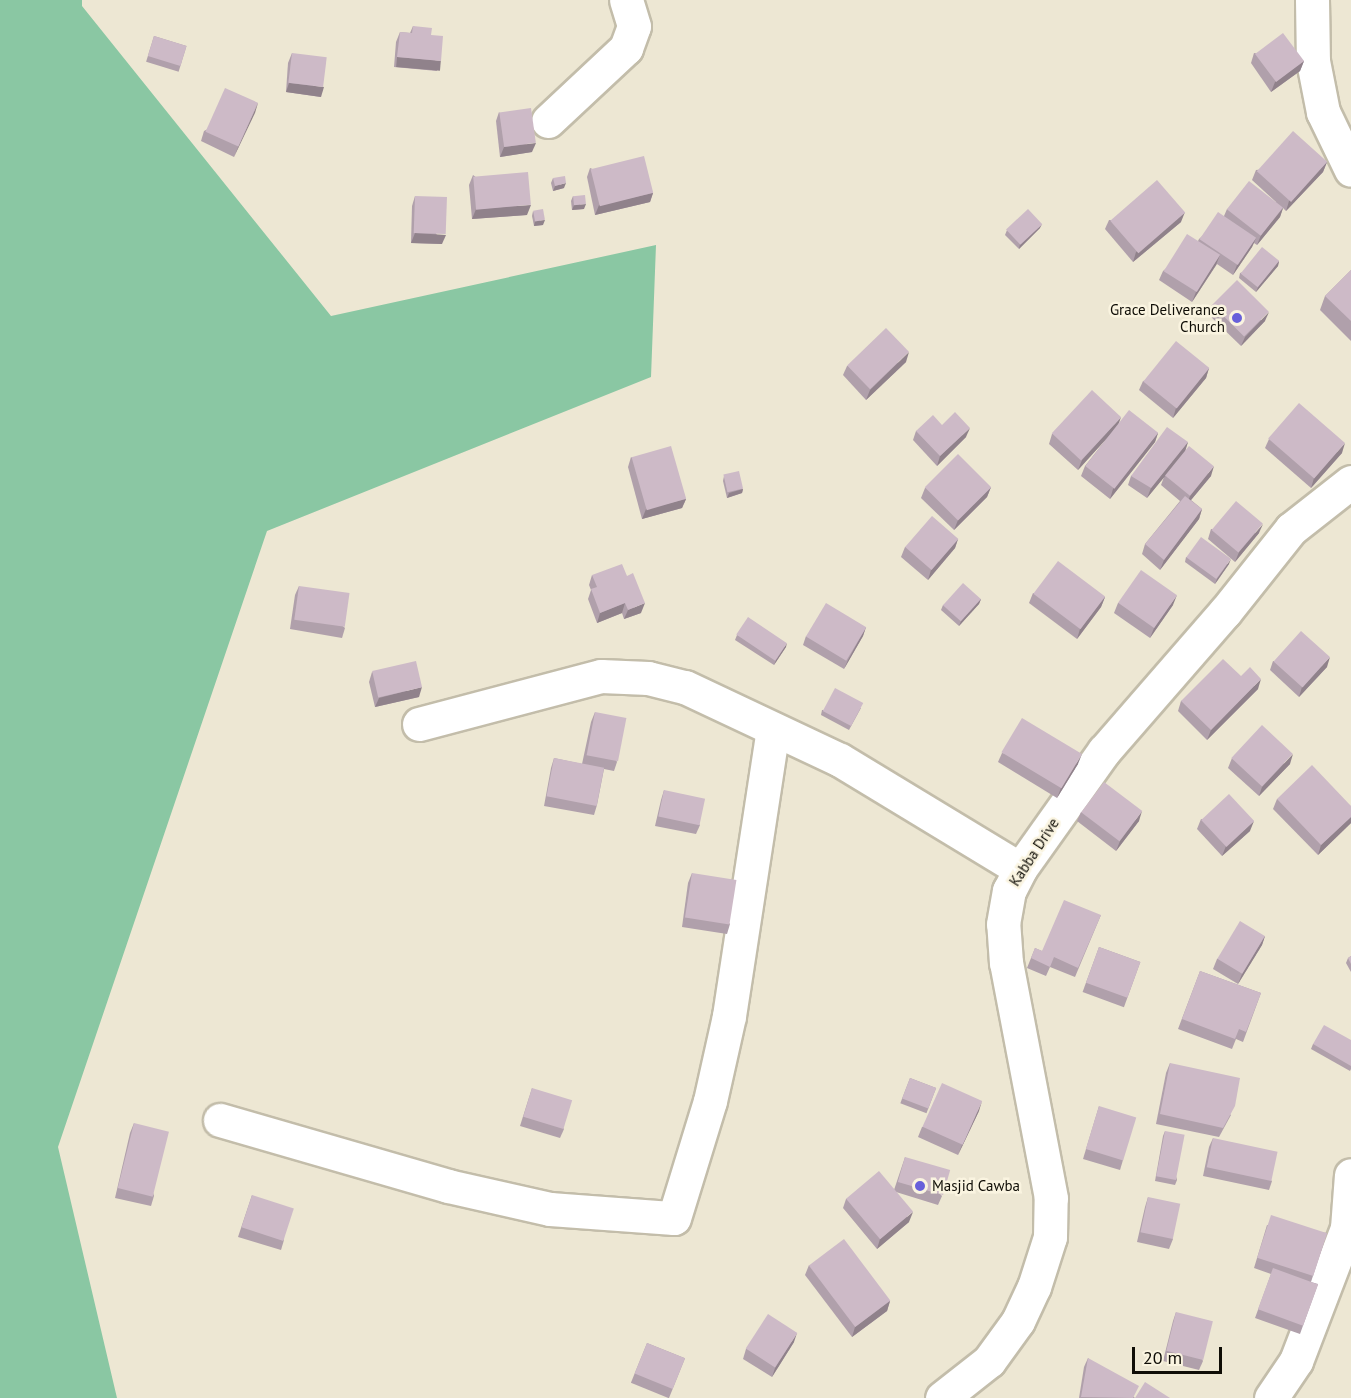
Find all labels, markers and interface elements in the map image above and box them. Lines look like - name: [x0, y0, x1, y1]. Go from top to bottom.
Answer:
- place label: Grace Deliverance Church: [1110, 300, 1225, 335]
- marker: Grace Deliverance Church: [1230, 311, 1244, 325]
- street label: Kabba Drive: [1005, 815, 1063, 889]
- place label: Masjid Cawba: [932, 1177, 1020, 1195]
- marker: Masjid Cawba: [913, 1179, 927, 1193]
- scale bar: [1135, 1335, 1225, 1373]
- text: 20 m: [1143, 1346, 1182, 1369]

